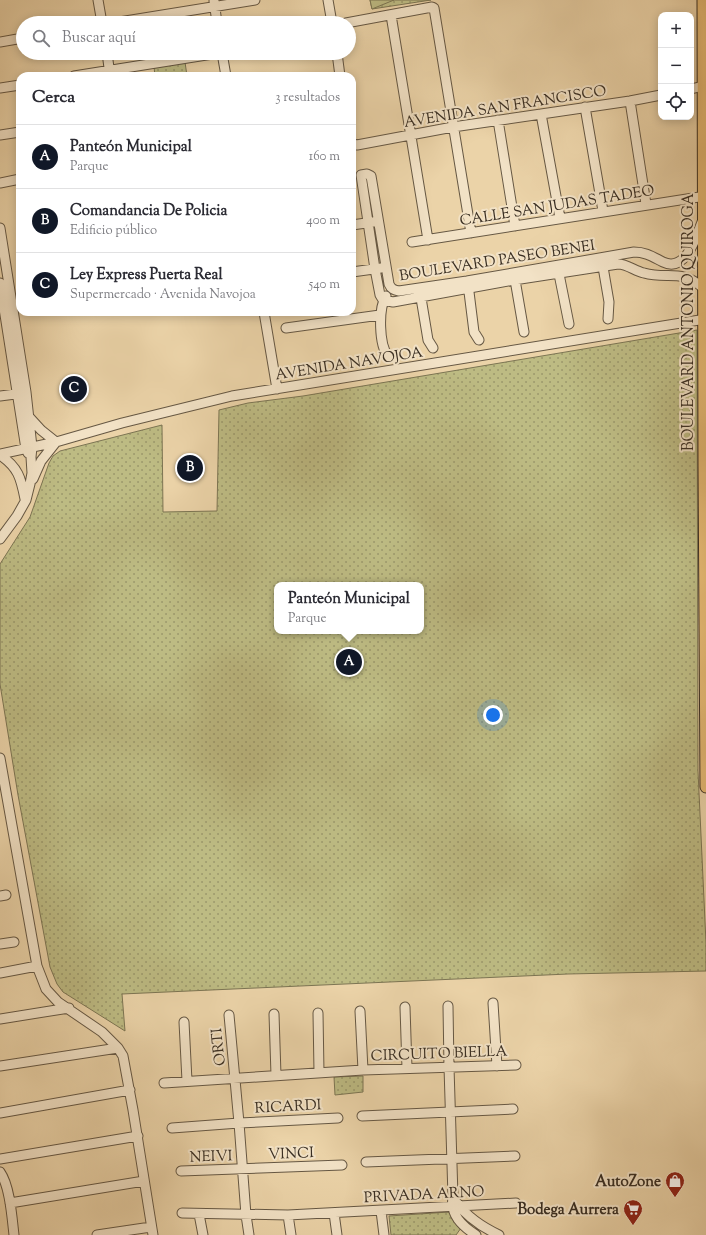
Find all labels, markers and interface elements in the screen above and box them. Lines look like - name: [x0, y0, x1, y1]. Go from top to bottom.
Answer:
- map controls: [658, 12, 694, 120]
- button: +: [658, 12, 694, 48]
- search box: [16, 16, 356, 60]
- icon: search: [30, 27, 52, 49]
- text: Buscar aquí: [62, 28, 136, 49]
- button: −: [658, 48, 694, 84]
- street label: AVENIDA SAN FRANCISCO: [403, 81, 608, 134]
- button: locate: [658, 84, 694, 120]
- text: Cerca: [32, 86, 75, 110]
- text: 3 resultados: [275, 89, 340, 107]
- text: Panteón Municipal: [70, 137, 192, 158]
- text: A: [40, 148, 50, 166]
- text: 160 m: [309, 148, 340, 166]
- text: Parque: [70, 158, 109, 176]
- street label: CALLE SAN JUDAS TADEO: [458, 181, 656, 232]
- street label: BOULEVARD ANTONIO QUIROGA: [679, 193, 700, 451]
- text: Comandancia De Policia: [70, 201, 228, 222]
- text: B: [41, 212, 49, 230]
- text: 400 m: [306, 212, 340, 230]
- text: Edificio público: [70, 222, 157, 240]
- street label: BOULEVARD PASEO BENEI: [398, 236, 597, 287]
- text: Ley Express Puerta Real: [70, 265, 223, 286]
- text: C: [40, 276, 50, 294]
- text: 540 m: [309, 276, 340, 294]
- text: Supermercado · Avenida Navojoa: [70, 286, 256, 304]
- street label: AVENIDA NAVOJOA: [274, 342, 425, 387]
- pin: C: [61, 374, 87, 404]
- pin: B: [177, 453, 203, 483]
- popup: [274, 582, 424, 634]
- text: Panteón Municipal: [288, 589, 410, 610]
- text: Parque: [288, 610, 327, 628]
- pin: A: [336, 647, 362, 677]
- your location: [483, 705, 503, 725]
- street label: ORTI: [207, 1027, 232, 1067]
- street label: CIRCUITO BIELLA: [370, 1042, 508, 1067]
- street label: RICARDI: [254, 1095, 322, 1120]
- street label: VINCI: [268, 1143, 314, 1166]
- street label: NEIVI: [189, 1146, 233, 1169]
- shop icon: AutoZone: [664, 1170, 686, 1198]
- place label: AutoZone: [595, 1172, 661, 1193]
- street label: PRIVADA ARNO: [363, 1182, 485, 1209]
- supermarket icon: Bodega Aurrera: [622, 1198, 644, 1226]
- place label: Bodega Aurrera: [518, 1200, 619, 1221]

